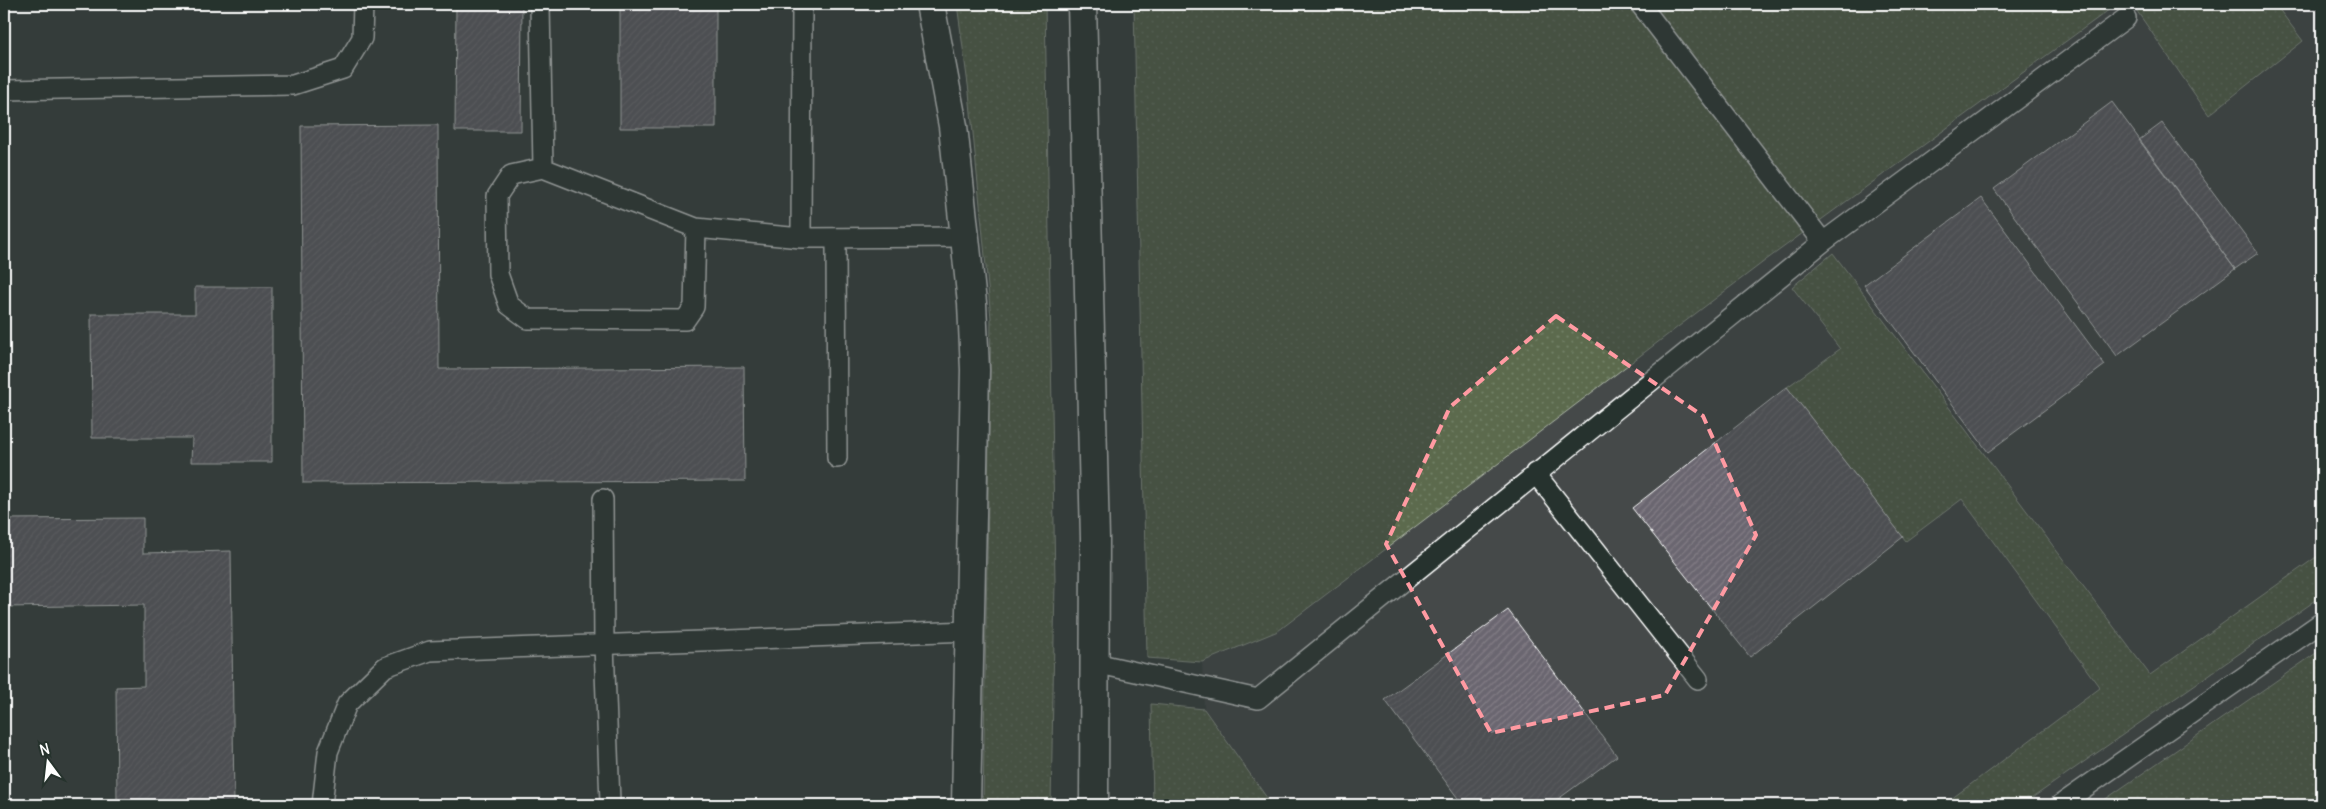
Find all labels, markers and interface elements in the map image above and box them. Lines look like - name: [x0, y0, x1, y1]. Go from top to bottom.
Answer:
- north arrow: [22, 736, 72, 786]
- text: N: [38, 739, 52, 759]

